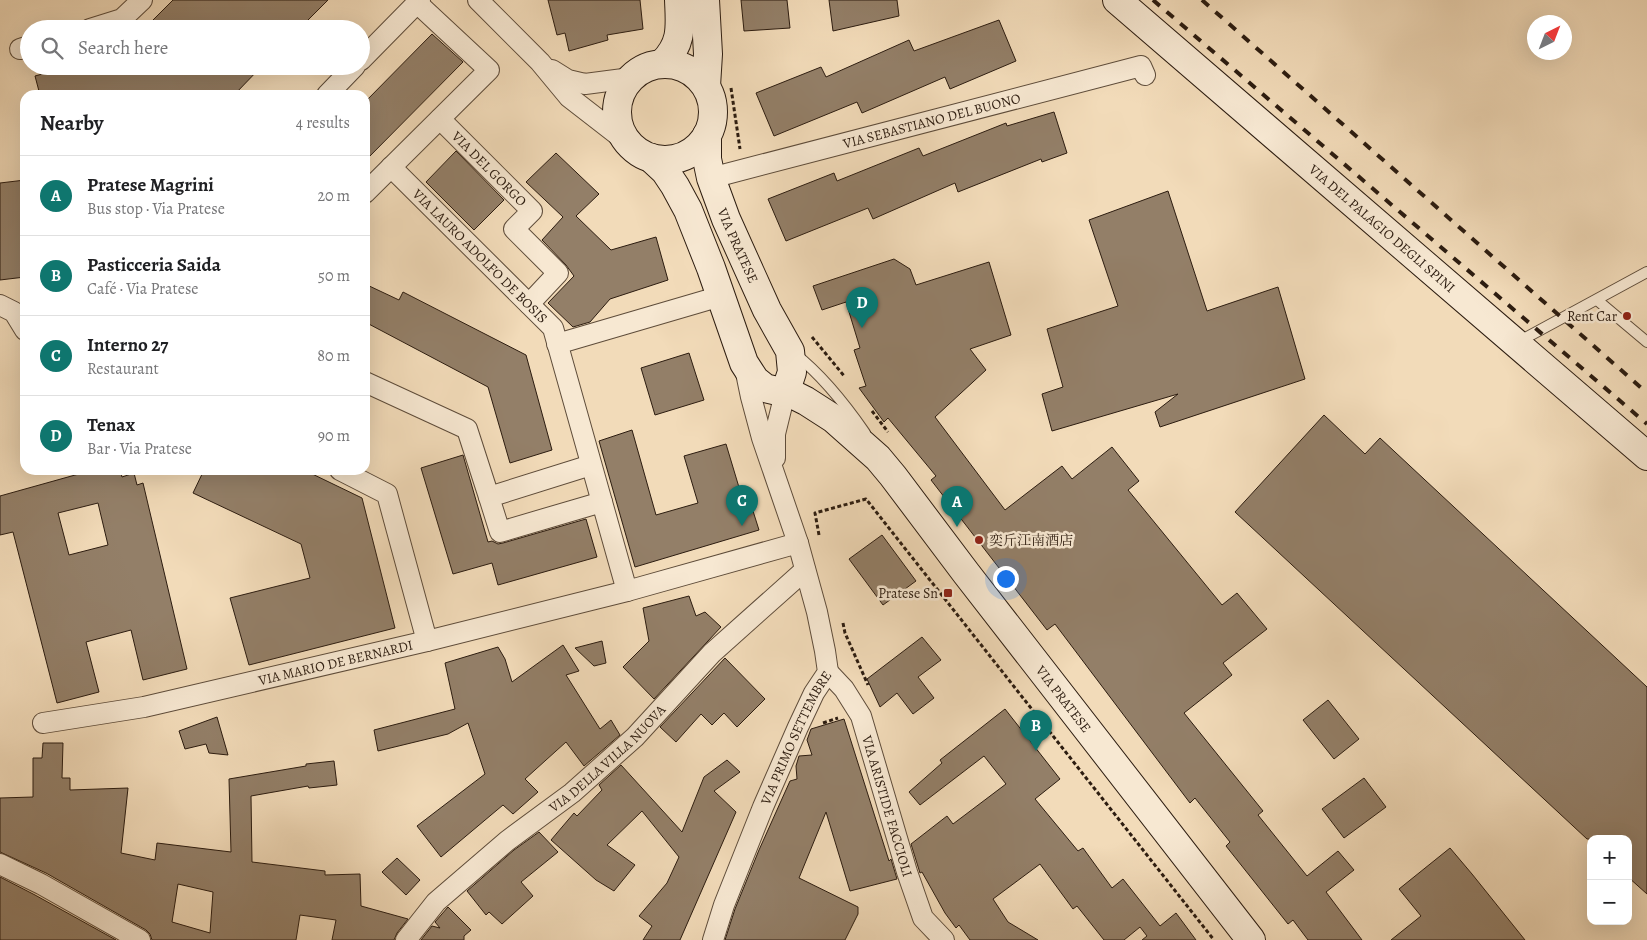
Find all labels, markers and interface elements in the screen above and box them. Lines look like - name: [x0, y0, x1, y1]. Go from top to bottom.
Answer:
- north arrow: [1527, 15, 1572, 60]
- search box: [20, 20, 370, 75]
- icon: search: [38, 34, 66, 62]
- text: Search here: [78, 35, 168, 61]
- street label: VIA SEBASTIANO DEL BUONO: [840, 89, 1023, 154]
- text: Nearby: [40, 109, 103, 137]
- text: 4 results: [296, 112, 350, 134]
- street label: VIA DEL GORGO: [447, 126, 531, 211]
- street label: VIA DEL PALAGIO DEGLI SPINI: [1304, 160, 1459, 297]
- text: Pratese Magrini: [87, 172, 214, 198]
- street label: VIA LAURO ADOLFO DE BOSIS: [408, 184, 552, 328]
- text: A: [51, 185, 61, 207]
- text: 20 m: [317, 185, 350, 207]
- text: Bus stop · Via Pratese: [87, 198, 225, 220]
- street label: VIA PRATESE: [712, 204, 763, 286]
- text: Pasticceria Saida: [87, 252, 221, 278]
- text: B: [51, 265, 61, 287]
- text: 50 m: [318, 265, 350, 287]
- text: Café · Via Pratese: [87, 278, 199, 300]
- pin: D: [846, 287, 878, 328]
- place label: Rent Car: [1567, 307, 1618, 326]
- marker: Rent Car: [1621, 310, 1633, 322]
- text: Interno 27: [87, 332, 168, 358]
- text: C: [51, 345, 61, 367]
- text: 80 m: [317, 345, 350, 367]
- text: Restaurant: [87, 358, 159, 380]
- text: Tenax: [87, 412, 135, 438]
- text: D: [50, 425, 62, 447]
- text: 90 m: [318, 425, 350, 447]
- text: Bar · Via Pratese: [87, 438, 192, 460]
- pin: C: [726, 485, 758, 526]
- pin: A: [941, 486, 973, 527]
- place label: 奕斤江南酒店: [989, 531, 1073, 550]
- marker: 奕斤江南酒店: [973, 534, 985, 546]
- your location: [993, 566, 1019, 592]
- place label: Pratese Sn: [878, 584, 938, 603]
- marker: Pratese Sn: [942, 587, 954, 599]
- street label: VIA MARIO DE BERNARDI: [256, 636, 415, 690]
- street label: VIA PRATESE: [1031, 661, 1095, 737]
- street label: VIA PRIMO SETTEMBRE: [756, 667, 836, 809]
- street label: VIA DELLA VILLA NUOVA: [544, 700, 670, 817]
- pin: B: [1020, 710, 1052, 751]
- street label: VIA ARISTIDE FACCIOLI: [857, 732, 917, 879]
- map controls: [1587, 835, 1632, 925]
- button: +: [1587, 835, 1632, 880]
- button: −: [1587, 880, 1632, 925]

